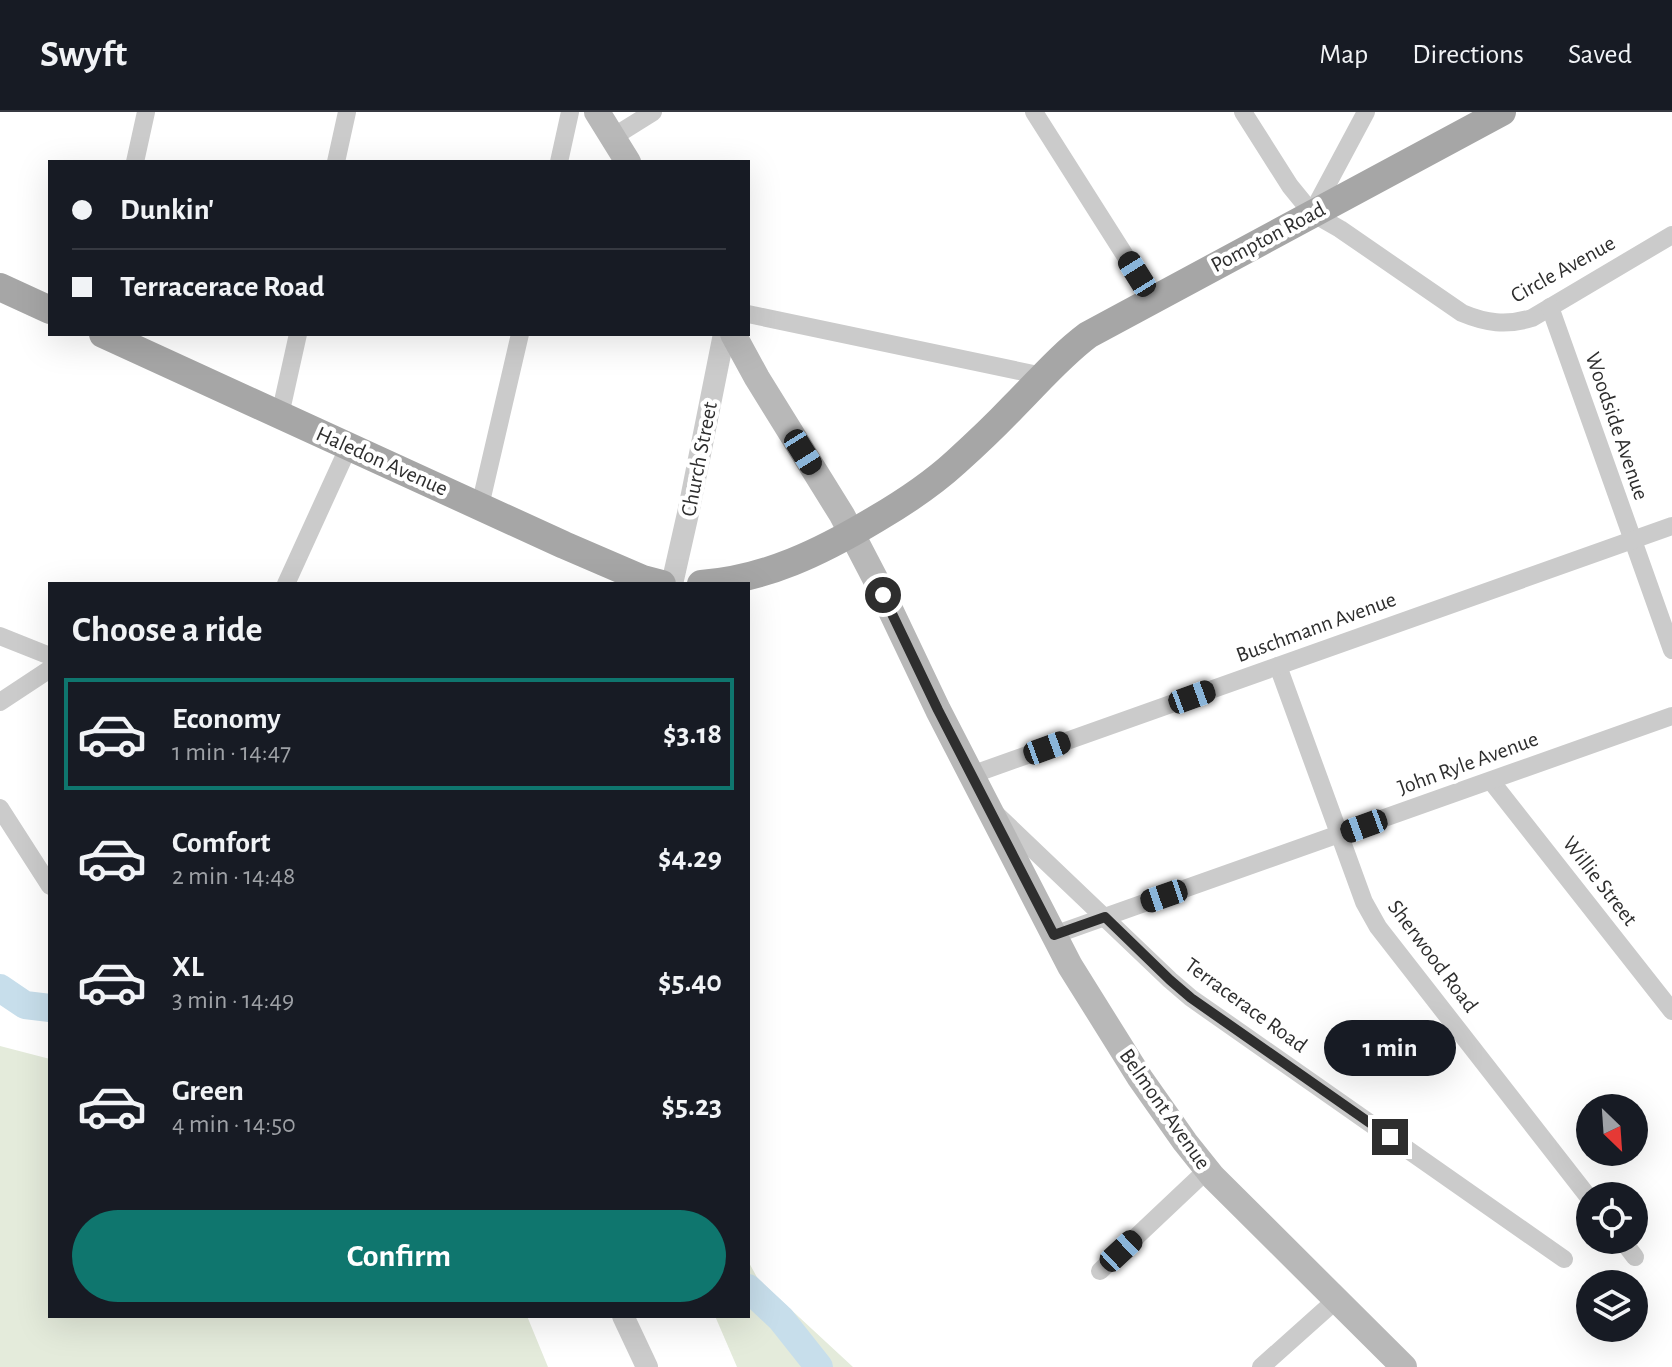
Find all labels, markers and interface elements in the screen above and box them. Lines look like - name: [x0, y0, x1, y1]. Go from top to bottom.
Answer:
- text: Swyft: [40, 36, 127, 74]
- text: Map: [1319, 41, 1368, 69]
- text: Directions: [1412, 41, 1524, 69]
- text: Saved: [1568, 41, 1632, 69]
- text: Dunkin': [120, 195, 214, 225]
- street label: Pompton Road: [1207, 198, 1329, 276]
- street label: Circle Avenue: [1507, 231, 1619, 307]
- car: [1114, 247, 1160, 301]
- text: Terracerace Road: [120, 272, 325, 302]
- street label: Woodside Avenue: [1581, 349, 1653, 503]
- street label: Church Street: [677, 400, 721, 518]
- street label: Haledon Avenue: [313, 422, 451, 500]
- car: [780, 425, 826, 479]
- route start: [865, 577, 901, 613]
- street label: Buschmann Avenue: [1233, 588, 1399, 666]
- text: Choose a ride: [72, 612, 262, 648]
- car: [1165, 678, 1219, 716]
- icon: car: [76, 698, 148, 770]
- text: Economy: [172, 704, 281, 734]
- text: $3.18: [663, 719, 722, 749]
- street label: John Ryle Avenue: [1395, 727, 1541, 799]
- car: [1020, 729, 1074, 767]
- text: 1 min · 14:47: [172, 739, 291, 765]
- car: [1337, 807, 1391, 845]
- icon: car: [76, 822, 148, 894]
- text: Comfort: [172, 828, 271, 858]
- street label: Willie Street: [1558, 832, 1642, 930]
- text: $4.29: [658, 843, 722, 873]
- text: 2 min · 14:48: [172, 863, 295, 889]
- car: [1137, 877, 1191, 915]
- street label: Sherwood Road: [1384, 896, 1482, 1016]
- icon: car: [76, 946, 148, 1018]
- text: XL: [172, 952, 204, 982]
- street label: Terracerace Road: [1181, 953, 1311, 1057]
- text: $5.40: [658, 967, 722, 997]
- text: 3 min · 14:49: [172, 987, 294, 1013]
- callout: 1 min: [1324, 1021, 1456, 1077]
- text: 1 min: [1363, 1035, 1417, 1061]
- street label: Belmont Avenue: [1115, 1045, 1215, 1173]
- icon: car: [76, 1070, 148, 1142]
- text: Green: [172, 1076, 244, 1106]
- text: $5.23: [662, 1091, 722, 1121]
- north arrow: [1576, 1094, 1648, 1166]
- map controls: [1576, 1094, 1648, 1342]
- text: 4 min · 14:50: [172, 1111, 296, 1137]
- route end: [1372, 1119, 1408, 1155]
- button: locate: [1576, 1182, 1648, 1254]
- button: Confirm: [72, 1210, 726, 1302]
- car: [1095, 1226, 1147, 1276]
- button: layers: [1576, 1270, 1648, 1342]

